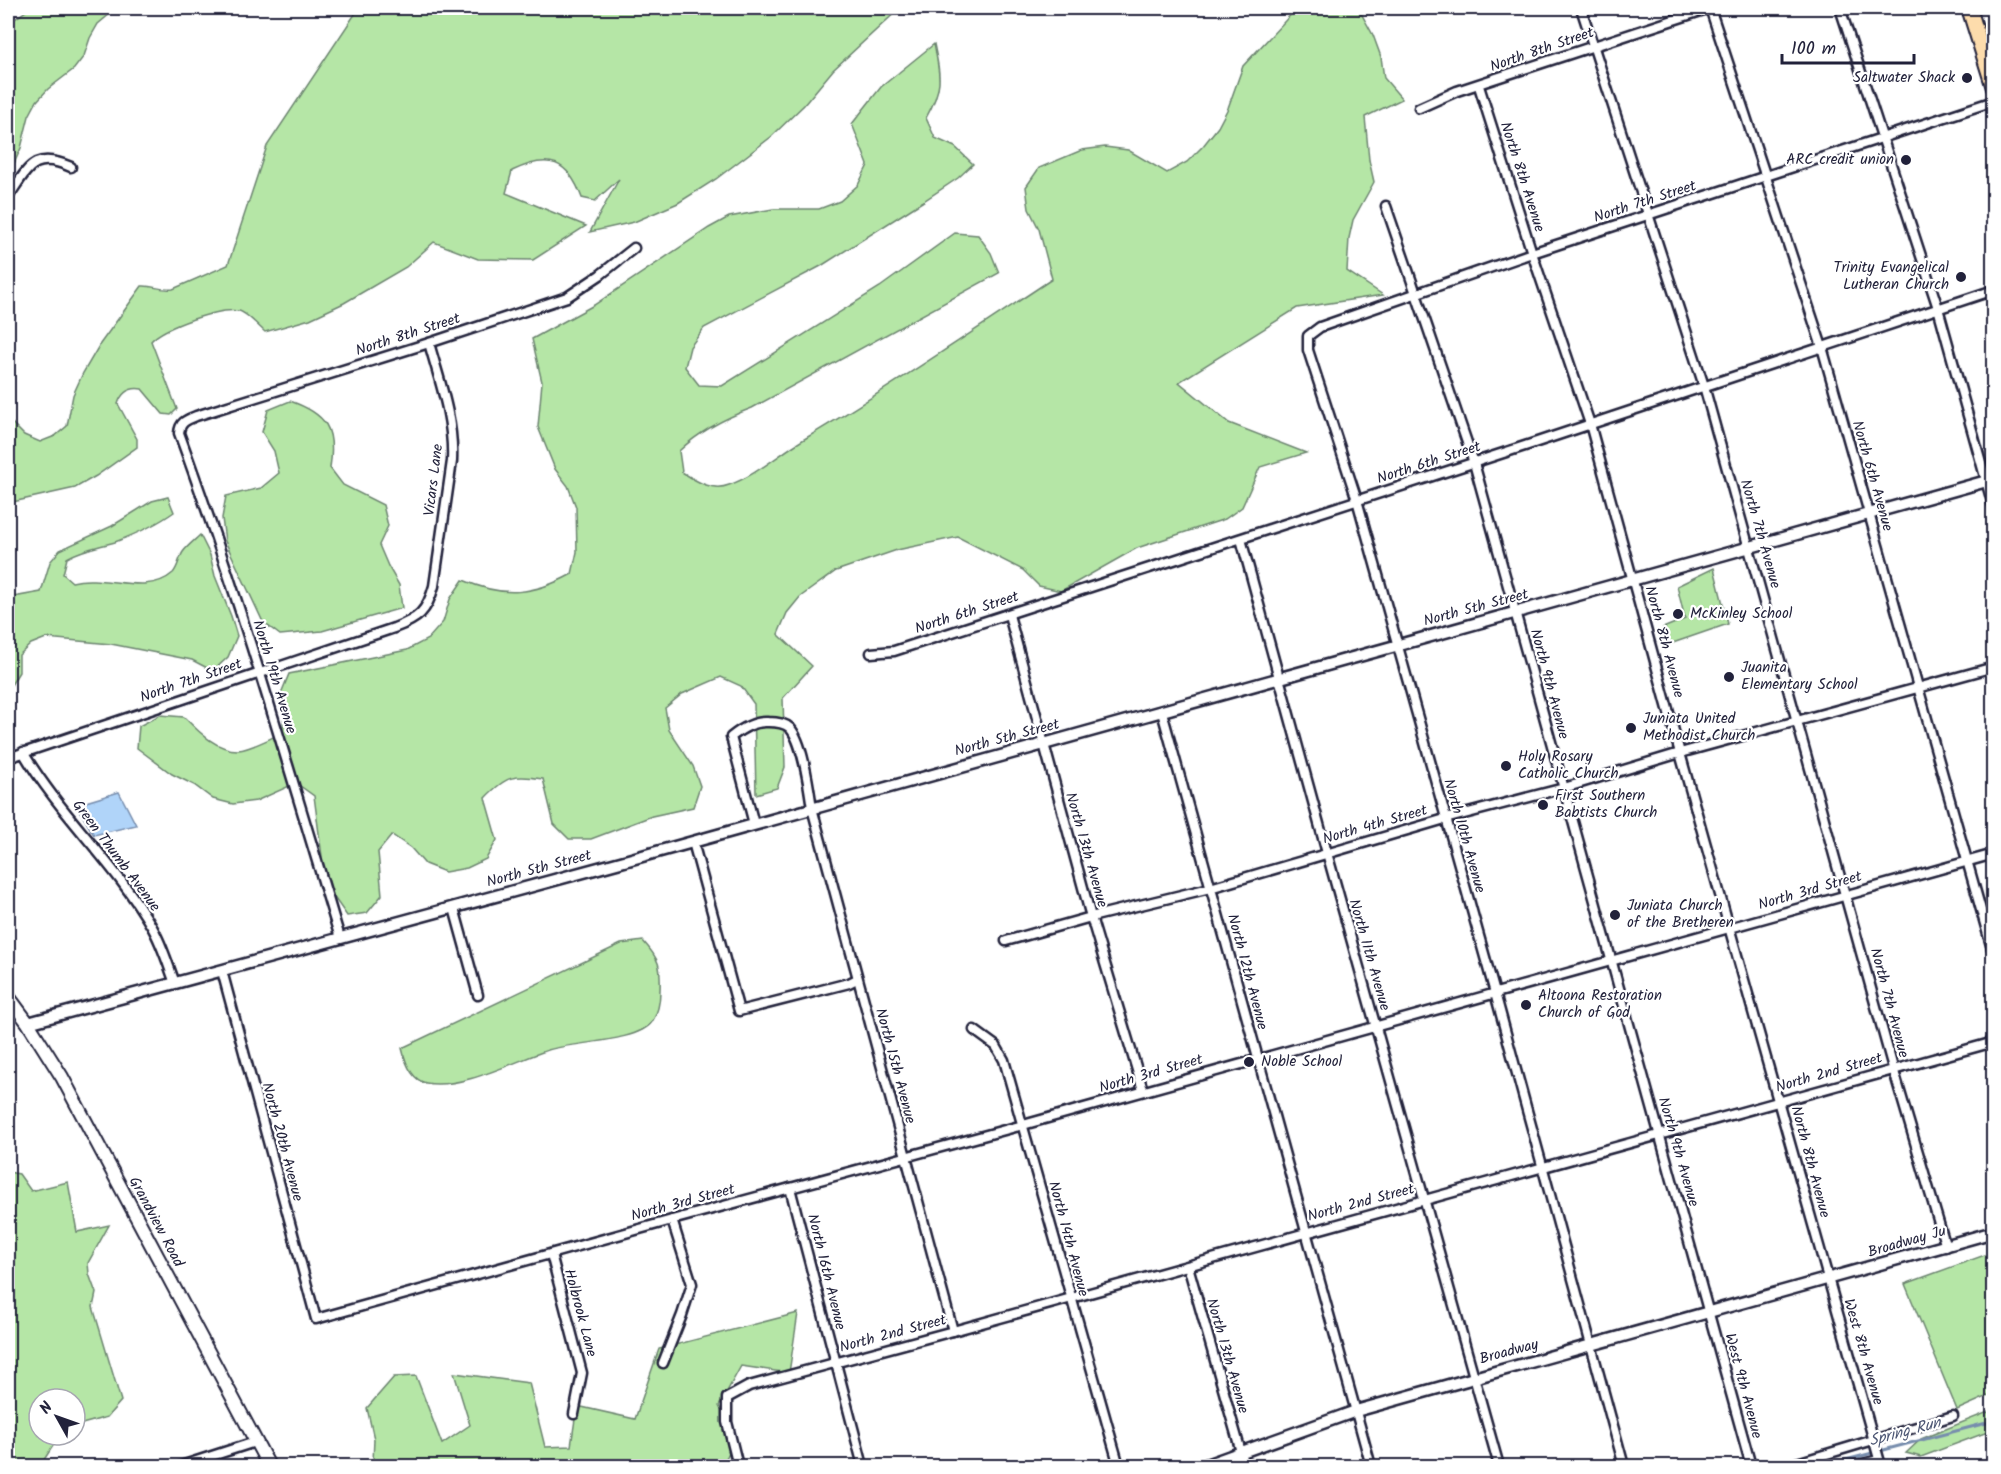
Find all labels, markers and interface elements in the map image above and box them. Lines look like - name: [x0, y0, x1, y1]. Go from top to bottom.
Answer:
- street label: North 8th Street: [1487, 21, 1597, 79]
- scale bar: [1782, 27, 1914, 65]
- text: 100 m: [1791, 35, 1836, 64]
- place label: Saltwater Shack: [1853, 66, 1956, 90]
- marker: Saltwater Shack: [1960, 71, 1974, 85]
- street label: North 8th Avenue: [1493, 119, 1551, 236]
- place label: ARC credit union: [1786, 148, 1894, 172]
- marker: ARC credit union: [1899, 153, 1913, 167]
- street label: North 7th Street: [1591, 174, 1700, 230]
- place label: Trinity Evangelical Lutheran Church: [1833, 256, 1949, 297]
- marker: Trinity Evangelical Lutheran Church: [1954, 270, 1968, 284]
- street label: North 8th Street: [353, 307, 464, 363]
- street label: North 6th Avenue: [1845, 418, 1899, 534]
- street label: North 6th Street: [1374, 435, 1484, 491]
- street label: Vicars Lane: [418, 442, 450, 517]
- street label: North 7th Avenue: [1733, 477, 1787, 592]
- street label: North 5th Street: [1421, 582, 1531, 634]
- street label: North 8th Avenue: [1638, 583, 1691, 701]
- street label: North 6th Street: [912, 585, 1022, 641]
- place label: McKinley School: [1690, 602, 1793, 626]
- marker: McKinley School: [1671, 607, 1685, 621]
- street label: North 19th Avenue: [245, 617, 303, 737]
- street label: North 9th Avenue: [1523, 626, 1575, 742]
- street label: North 7th Street: [137, 652, 245, 710]
- place label: Juanita Elementary School: [1741, 656, 1858, 697]
- marker: Juanita Elementary School: [1722, 670, 1736, 684]
- place label: Juniata United Methodist Church: [1643, 707, 1755, 748]
- street label: North 5th Street: [952, 712, 1062, 764]
- marker: Juniata United Methodist Church: [1624, 721, 1638, 735]
- place label: Holy Rosary Catholic Church: [1518, 745, 1619, 786]
- marker: Holy Rosary Catholic Church: [1499, 759, 1513, 773]
- street label: North 10th Avenue: [1436, 776, 1492, 896]
- place label: First Southern Babtists Church: [1555, 784, 1657, 825]
- street label: North 13th Avenue: [1058, 789, 1114, 911]
- street label: Green Thumb Avenue: [66, 795, 166, 917]
- marker: First Southern Babtists Church: [1536, 798, 1550, 812]
- street label: North 4th Street: [1320, 799, 1430, 851]
- street label: North 5th Street: [484, 843, 594, 895]
- street label: North 3rd Street: [1755, 865, 1865, 917]
- place label: Juniata Church of the Bretheren: [1627, 894, 1734, 935]
- street label: North 11th Avenue: [1342, 896, 1396, 1014]
- marker: Juniata Church of the Bretheren: [1608, 908, 1622, 922]
- street label: North 12th Avenue: [1220, 911, 1274, 1033]
- street label: North 7th Avenue: [1863, 945, 1915, 1061]
- place label: Altoona Restoration Church of God: [1538, 984, 1662, 1025]
- marker: Altoona Restoration Church of God: [1519, 998, 1533, 1012]
- street label: North 15th Avenue: [868, 1006, 922, 1127]
- street label: North 2nd Street: [1773, 1046, 1885, 1100]
- street label: North 3rd Street: [1096, 1048, 1206, 1100]
- place label: Noble School: [1261, 1050, 1343, 1074]
- marker: Noble School: [1242, 1055, 1256, 1069]
- street label: North 20th Avenue: [255, 1080, 309, 1204]
- street label: North 9th Avenue: [1651, 1094, 1705, 1210]
- street label: North 8th Avenue: [1784, 1103, 1837, 1221]
- street label: Grandview Road: [122, 1172, 190, 1272]
- street label: North 2nd Street: [1305, 1177, 1417, 1229]
- street label: North 3rd Street: [628, 1178, 738, 1228]
- street label: North 14th Avenue: [1041, 1179, 1095, 1300]
- street label: North 16th Avenue: [800, 1211, 852, 1333]
- street label: Broadway Ju: [1865, 1219, 1949, 1265]
- street label: Holbrook Lane: [557, 1266, 603, 1360]
- street label: North 13th Avenue: [1199, 1295, 1255, 1417]
- street label: West 8th Avenue: [1836, 1296, 1890, 1408]
- street label: North 2nd Street: [837, 1308, 949, 1360]
- street label: West 9th Avenue: [1717, 1331, 1769, 1442]
- street label: Broadway: [1477, 1332, 1542, 1371]
- north arrow: [27, 1387, 87, 1447]
- text: N: [34, 1396, 59, 1420]
- water label: Spring Run: [1866, 1410, 1945, 1454]

